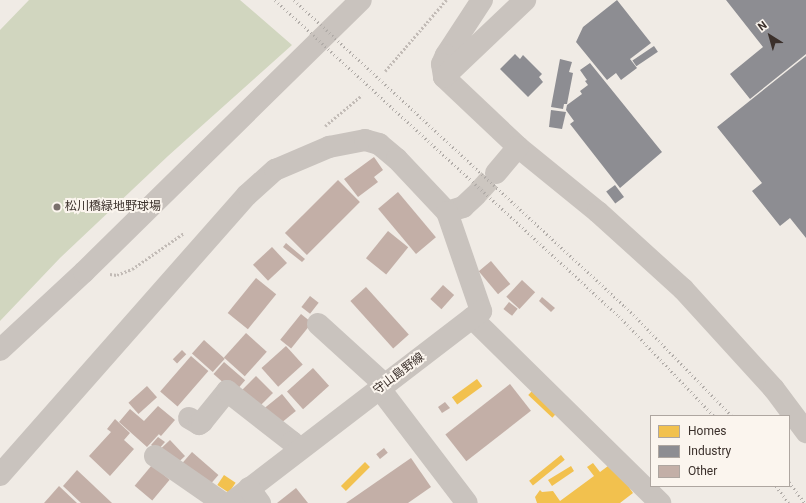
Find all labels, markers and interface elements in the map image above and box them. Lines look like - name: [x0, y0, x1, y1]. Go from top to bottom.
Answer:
- north arrow: [750, 16, 790, 56]
- text: N: [755, 18, 769, 34]
- place label: 松川橋緑地野球場: [65, 200, 161, 214]
- marker: 松川橋緑地野球場: [52, 202, 62, 212]
- street label: 守山島野線: [371, 350, 427, 398]
- legend: [650, 415, 790, 487]
- text: Homes: [688, 424, 726, 438]
- text: Industry: [688, 444, 731, 458]
- text: Other: [688, 464, 717, 478]

